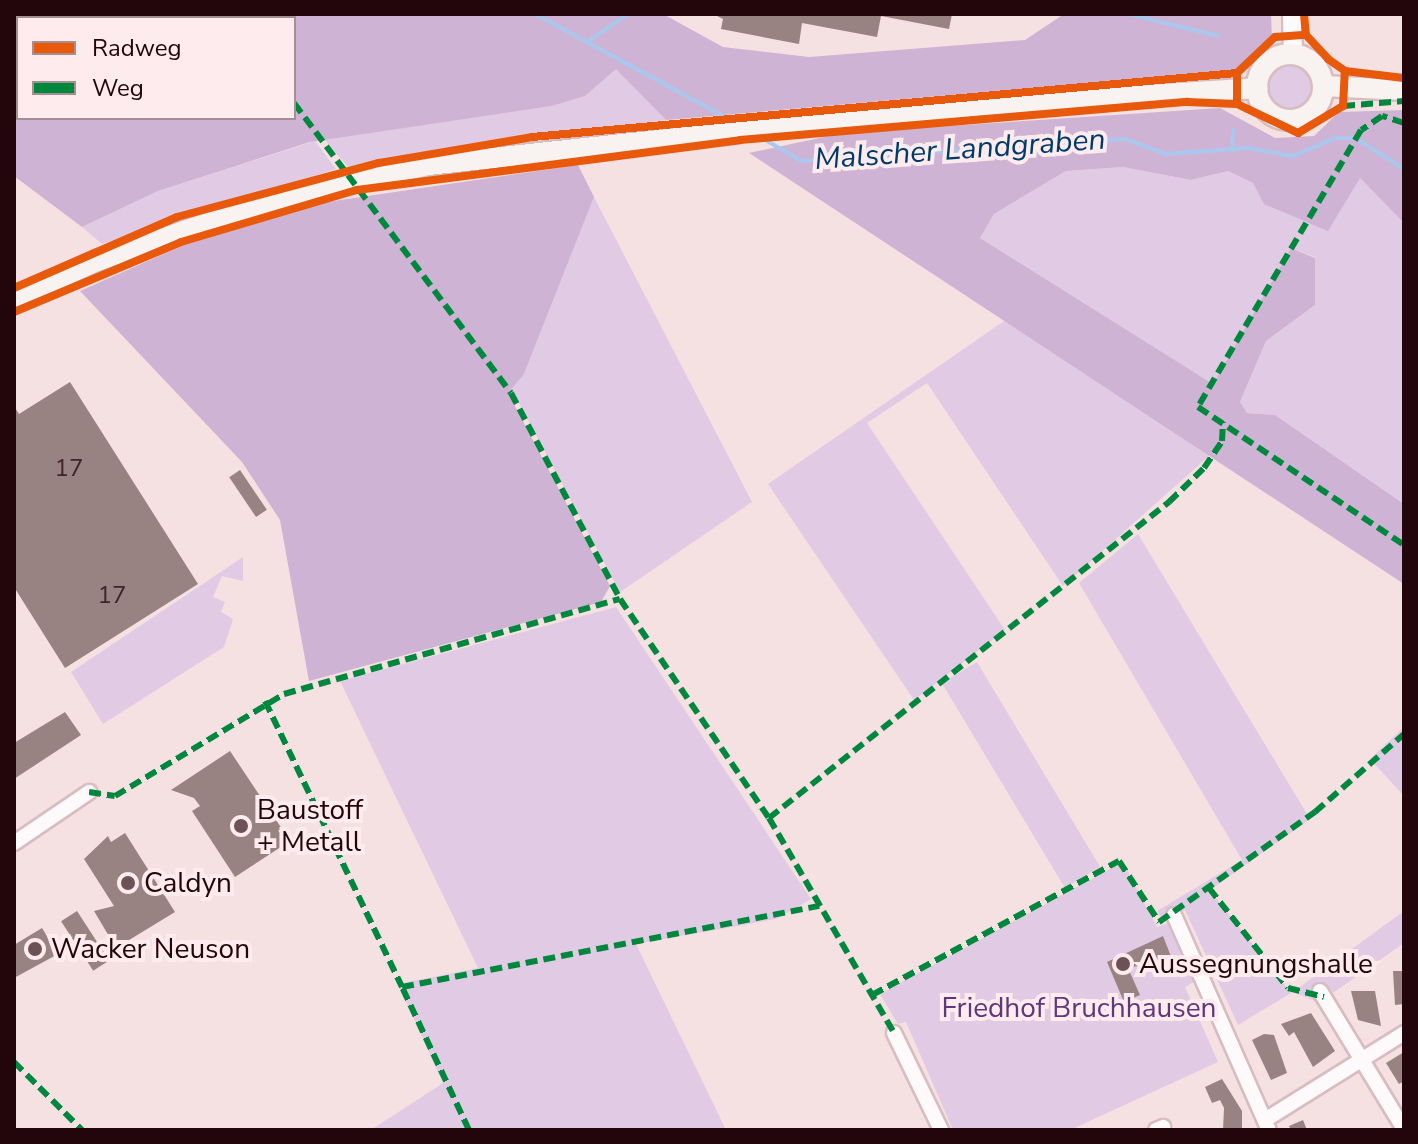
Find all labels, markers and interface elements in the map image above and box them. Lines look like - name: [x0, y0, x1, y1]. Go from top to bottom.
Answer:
- legend: [16, 16, 296, 120]
- text: Radweg: [92, 32, 182, 64]
- text: Weg: [92, 72, 144, 104]
- water label: Malscher Landgraben: [813, 122, 1107, 178]
- house number: 17: [55, 455, 83, 483]
- house number: 17: [98, 582, 126, 610]
- place label: Baustoff + Metall: [257, 793, 363, 859]
- marker: Baustoff + Metall: [232, 817, 250, 835]
- place label: Caldyn: [144, 866, 232, 900]
- marker: Caldyn: [119, 874, 137, 892]
- place label: Wacker Neuson: [51, 932, 250, 966]
- marker: Wacker Neuson: [26, 940, 44, 958]
- place label: Aussegnungshalle: [1139, 947, 1373, 981]
- marker: Aussegnungshalle: [1114, 955, 1132, 973]
- park label: Friedhof Bruchhausen: [942, 991, 1216, 1025]

